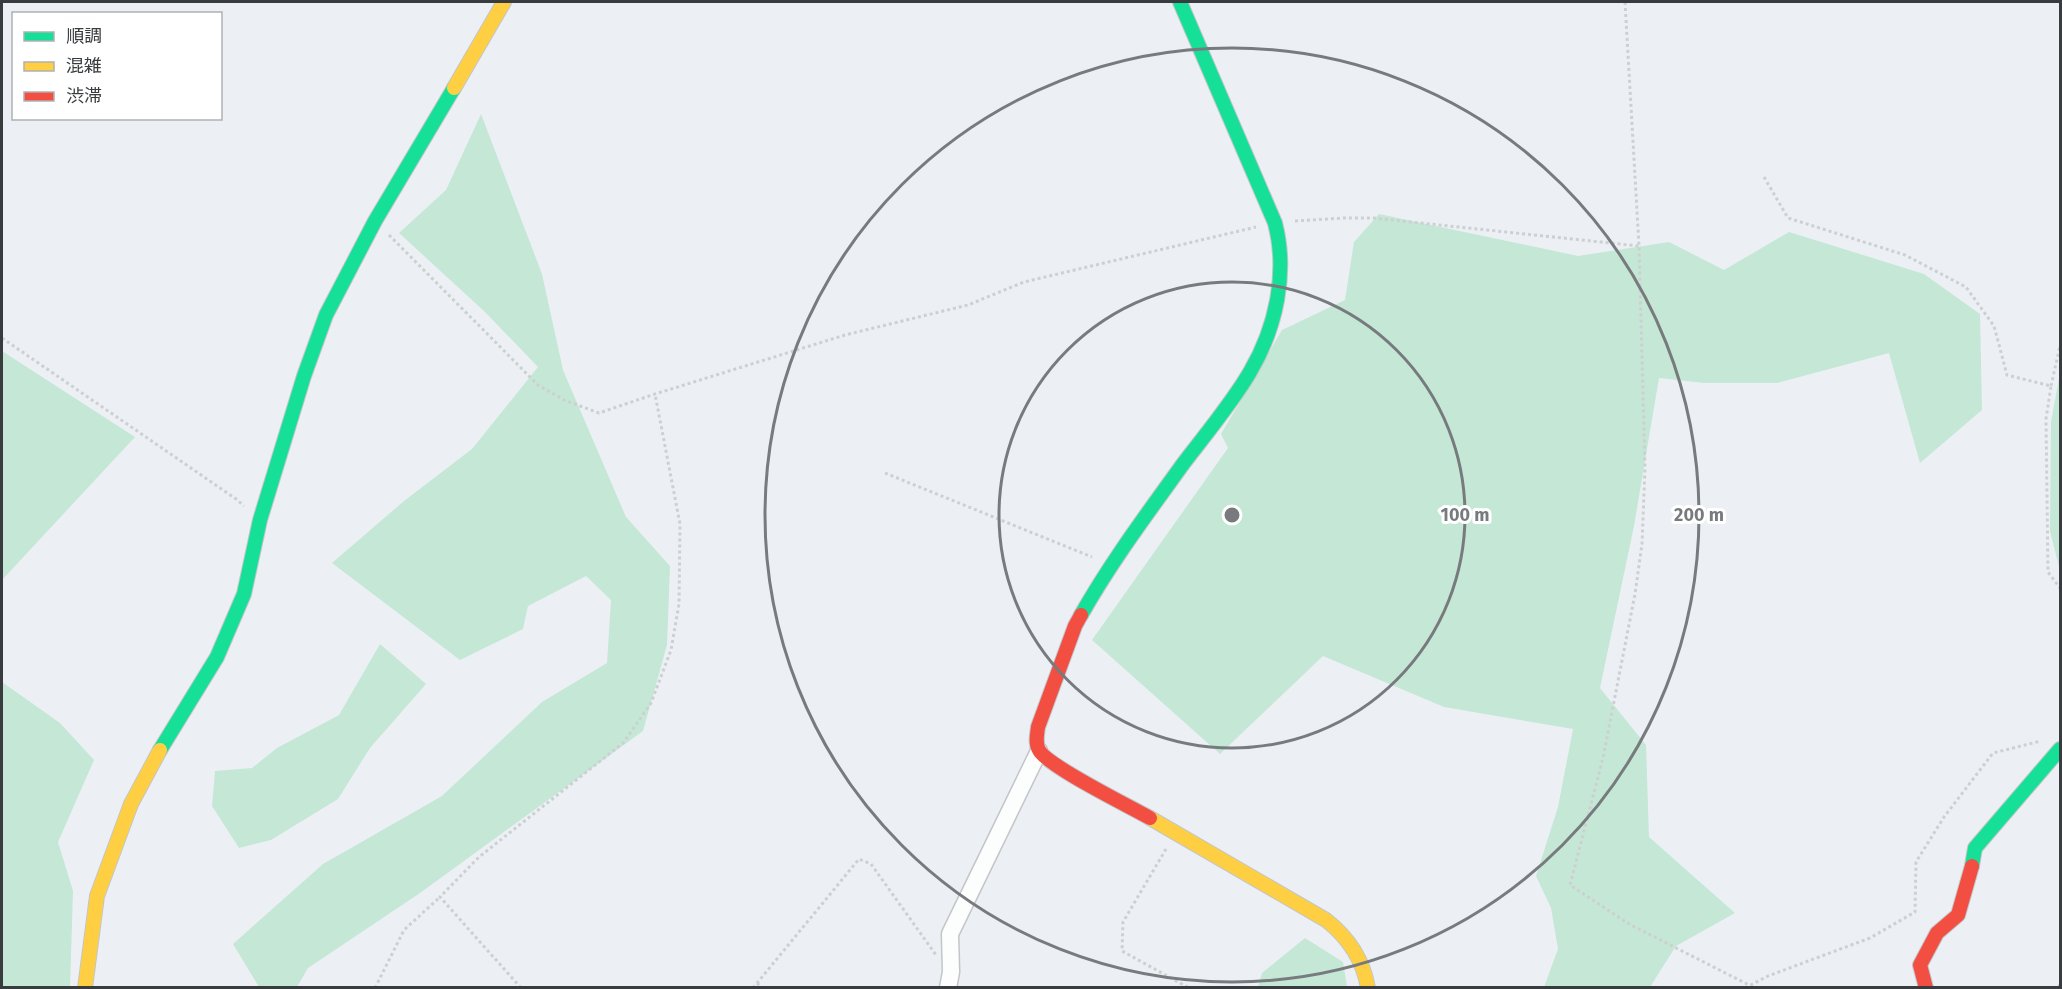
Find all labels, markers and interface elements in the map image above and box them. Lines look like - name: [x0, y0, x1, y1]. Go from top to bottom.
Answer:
- legend: [12, 12, 222, 120]
- text: 順調: [66, 25, 102, 47]
- text: 混雑: [66, 55, 102, 77]
- text: 渋滞: [66, 85, 102, 107]
- text: 100 m: [1441, 504, 1489, 526]
- text: 200 m: [1674, 504, 1724, 526]
- centre of rings: [1222, 505, 1242, 525]

